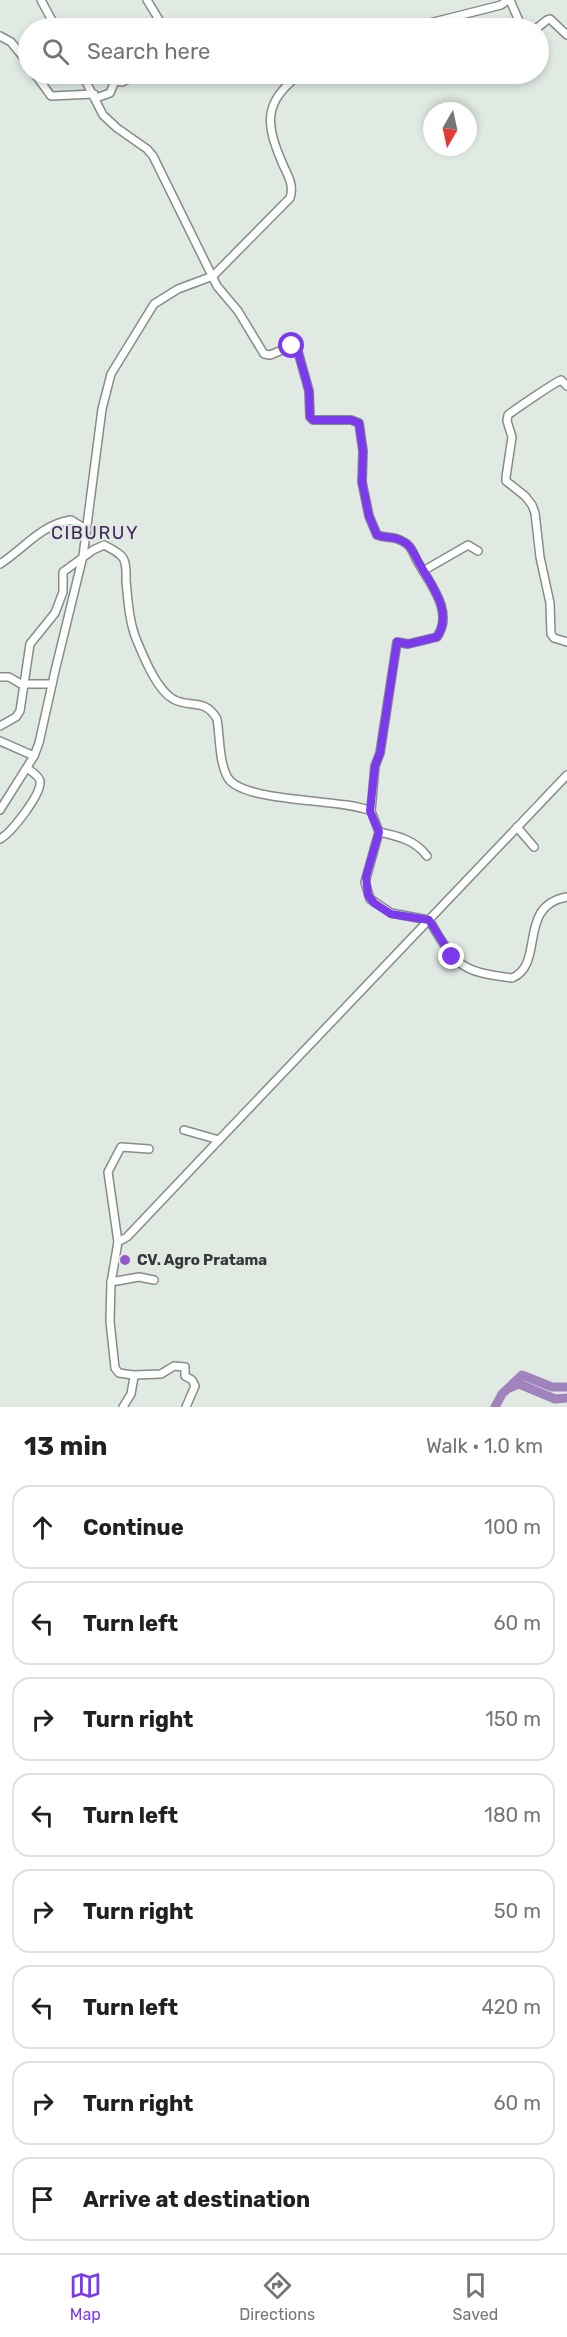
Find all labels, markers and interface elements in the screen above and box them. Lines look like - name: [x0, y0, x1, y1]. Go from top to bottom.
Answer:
- search box: [18, 18, 549, 84]
- icon: search: [39, 35, 72, 68]
- text: Search here: [87, 38, 210, 65]
- north arrow: [423, 102, 477, 156]
- route start: [278, 332, 304, 358]
- district label: CIBURUY: [51, 522, 139, 544]
- route end: [438, 943, 464, 969]
- place label: CV. Agro Pratama: [137, 1251, 267, 1269]
- marker: CV. Agro Pratama: [118, 1253, 132, 1267]
- text: 13 min: [24, 1431, 108, 1462]
- text: Walk · 1.0 km: [426, 1434, 543, 1458]
- icon: ahead: [26, 1511, 59, 1544]
- text: Continue: [83, 1514, 184, 1541]
- text: 100 m: [484, 1515, 541, 1539]
- icon: left: [26, 1607, 59, 1640]
- text: Turn left: [83, 1610, 178, 1637]
- text: 60 m: [494, 1611, 541, 1635]
- icon: right: [26, 1703, 59, 1736]
- text: Turn right: [83, 1706, 193, 1733]
- text: 150 m: [485, 1707, 541, 1731]
- icon: left: [26, 1799, 59, 1832]
- text: Turn left: [83, 1802, 178, 1829]
- text: 180 m: [484, 1803, 541, 1827]
- icon: right: [26, 1895, 59, 1928]
- text: Turn right: [83, 1898, 193, 1925]
- text: 50 m: [494, 1899, 541, 1923]
- icon: left: [26, 1991, 59, 2024]
- text: Turn left: [83, 1994, 178, 2021]
- text: 420 m: [481, 1995, 541, 2019]
- icon: right: [26, 2087, 59, 2120]
- text: Turn right: [83, 2090, 193, 2117]
- text: 60 m: [494, 2091, 541, 2115]
- icon: arrive: [26, 2183, 59, 2216]
- text: Arrive at destination: [83, 2186, 310, 2213]
- tab: Map: [69, 2269, 102, 2324]
- tab: Directions: [239, 2269, 315, 2324]
- tab: Saved: [453, 2269, 498, 2324]

